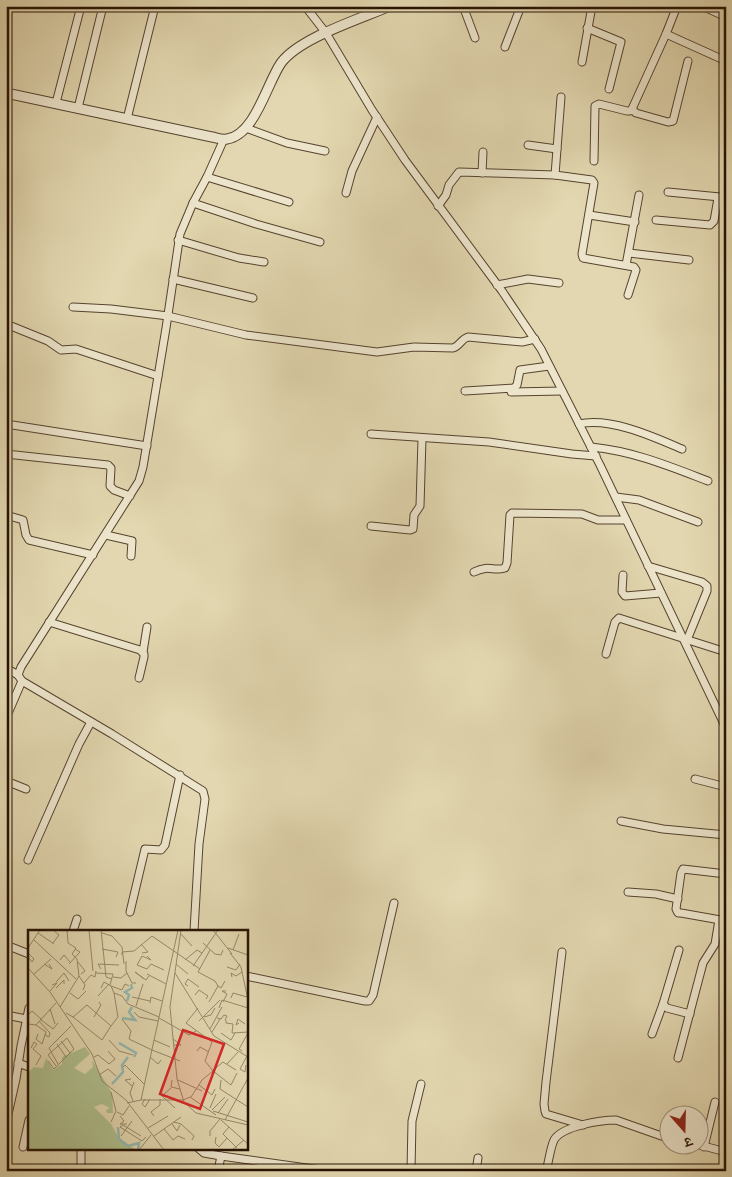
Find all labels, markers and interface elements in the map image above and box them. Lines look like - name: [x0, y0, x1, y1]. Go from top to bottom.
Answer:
- inset map: [28, 930, 248, 1150]
- north arrow: [660, 1104, 710, 1154]
- text: उ: [681, 1132, 696, 1152]

